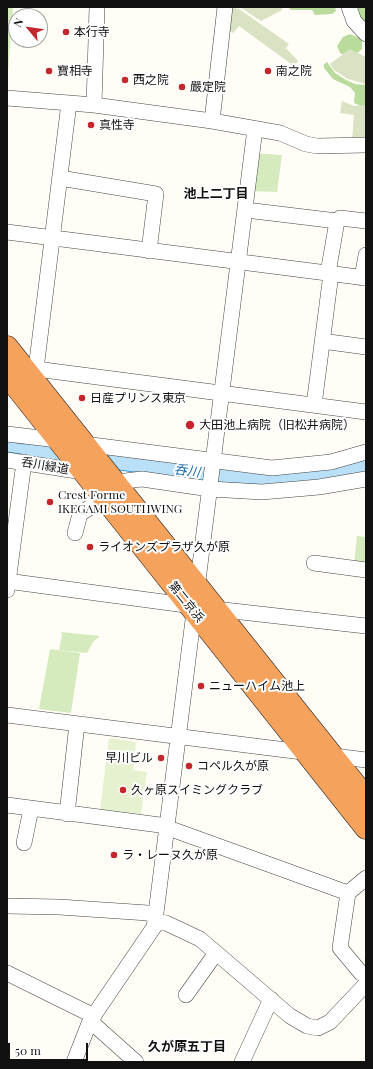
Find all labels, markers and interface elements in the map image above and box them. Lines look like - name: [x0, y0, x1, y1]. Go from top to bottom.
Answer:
- north arrow: [8, 8, 48, 48]
- text: N: [9, 15, 26, 30]
- place label: 本行寺: [74, 25, 110, 39]
- marker: 本行寺: [61, 27, 71, 37]
- place label: 寶相寺: [57, 64, 93, 78]
- place label: 南之院: [276, 64, 312, 78]
- marker: 寶相寺: [44, 66, 54, 76]
- marker: 南之院: [263, 66, 273, 76]
- place label: 西之院: [133, 73, 169, 87]
- marker: 西之院: [120, 75, 130, 85]
- place label: 嚴定院: [190, 80, 226, 94]
- marker: 嚴定院: [177, 82, 187, 92]
- place label: 真性寺: [99, 118, 135, 132]
- marker: 真性寺: [86, 120, 96, 130]
- district label: 池上二丁目: [184, 186, 248, 202]
- place label: 日産プリンス東京: [90, 391, 186, 405]
- marker: 日産プリンス東京: [77, 393, 87, 403]
- place label: 大田池上病院（旧松井病院）: [199, 418, 355, 432]
- marker: 大田池上病院（旧松井病院）: [184, 419, 196, 431]
- street label: 呑川緑道: [20, 455, 70, 477]
- water label: 呑川: [173, 461, 201, 481]
- place label: Crest Forme IKEGAMI SOUTHWING: [58, 488, 182, 516]
- marker: Crest Forme IKEGAMI SOUTHWING: [45, 497, 55, 507]
- place label: ライオンズプラザ久が原: [98, 540, 230, 554]
- marker: ライオンズプラザ久が原: [85, 542, 95, 552]
- street label: 第二京浜: [165, 579, 207, 625]
- place label: ニューハイム池上: [209, 679, 305, 693]
- marker: ニューハイム池上: [196, 681, 206, 691]
- place label: 早川ビル: [105, 751, 153, 765]
- marker: 早川ビル: [156, 753, 166, 763]
- place label: コペル久が原: [197, 759, 269, 773]
- marker: コペル久が原: [184, 761, 194, 771]
- place label: 久ヶ原スイミングクラブ: [131, 783, 263, 797]
- marker: 久ヶ原スイミングクラブ: [118, 785, 128, 795]
- place label: ラ・レーヌ久が原: [122, 848, 218, 862]
- marker: ラ・レーヌ久が原: [109, 850, 119, 860]
- scale bar: [10, 1035, 90, 1061]
- district label: 久が原五丁目: [148, 1039, 226, 1055]
- text: 50 m: [15, 1042, 41, 1058]

